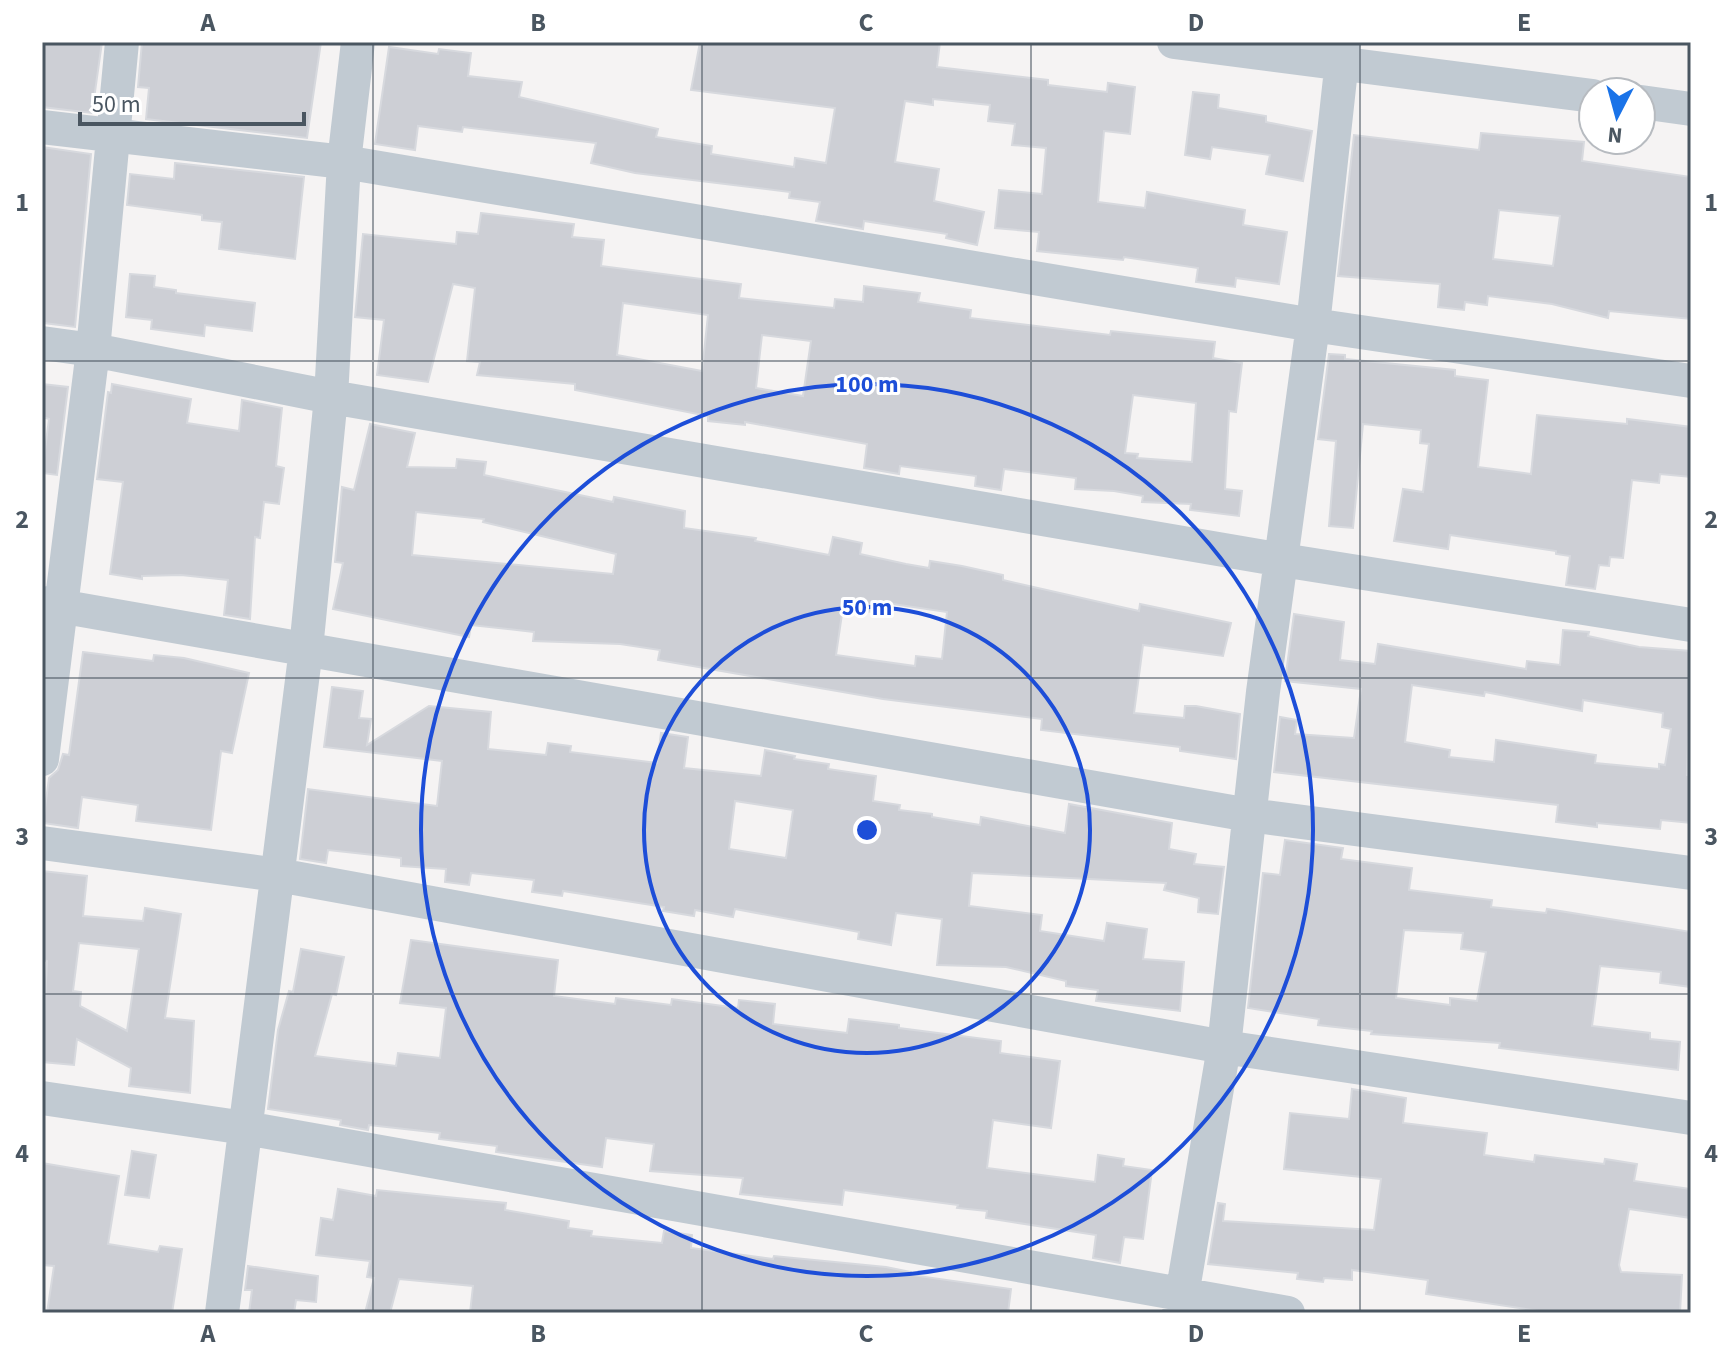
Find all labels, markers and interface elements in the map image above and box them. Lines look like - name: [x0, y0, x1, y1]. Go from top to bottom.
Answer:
- text: A: [200, 4, 217, 41]
- text: B: [530, 4, 546, 41]
- text: C: [858, 4, 874, 41]
- text: D: [1188, 4, 1204, 41]
- text: E: [1517, 4, 1531, 41]
- scale bar: [80, 76, 304, 126]
- north arrow: [1577, 76, 1657, 156]
- text: 50 m: [92, 87, 141, 122]
- text: N: [1606, 118, 1624, 152]
- text: 1: [15, 184, 29, 221]
- text: 1: [1704, 184, 1718, 221]
- text: 100 m: [835, 367, 899, 402]
- text: 2: [15, 501, 29, 538]
- text: 2: [1704, 501, 1718, 538]
- text: 50 m: [842, 590, 892, 625]
- centre of rings: [853, 816, 881, 844]
- text: 3: [15, 818, 29, 855]
- text: 3: [1704, 818, 1718, 855]
- text: 4: [15, 1135, 29, 1172]
- text: 4: [1704, 1135, 1718, 1172]
- text: A: [200, 1315, 217, 1352]
- text: B: [530, 1315, 546, 1352]
- text: C: [858, 1315, 874, 1352]
- text: D: [1188, 1315, 1204, 1352]
- text: E: [1517, 1315, 1531, 1352]

